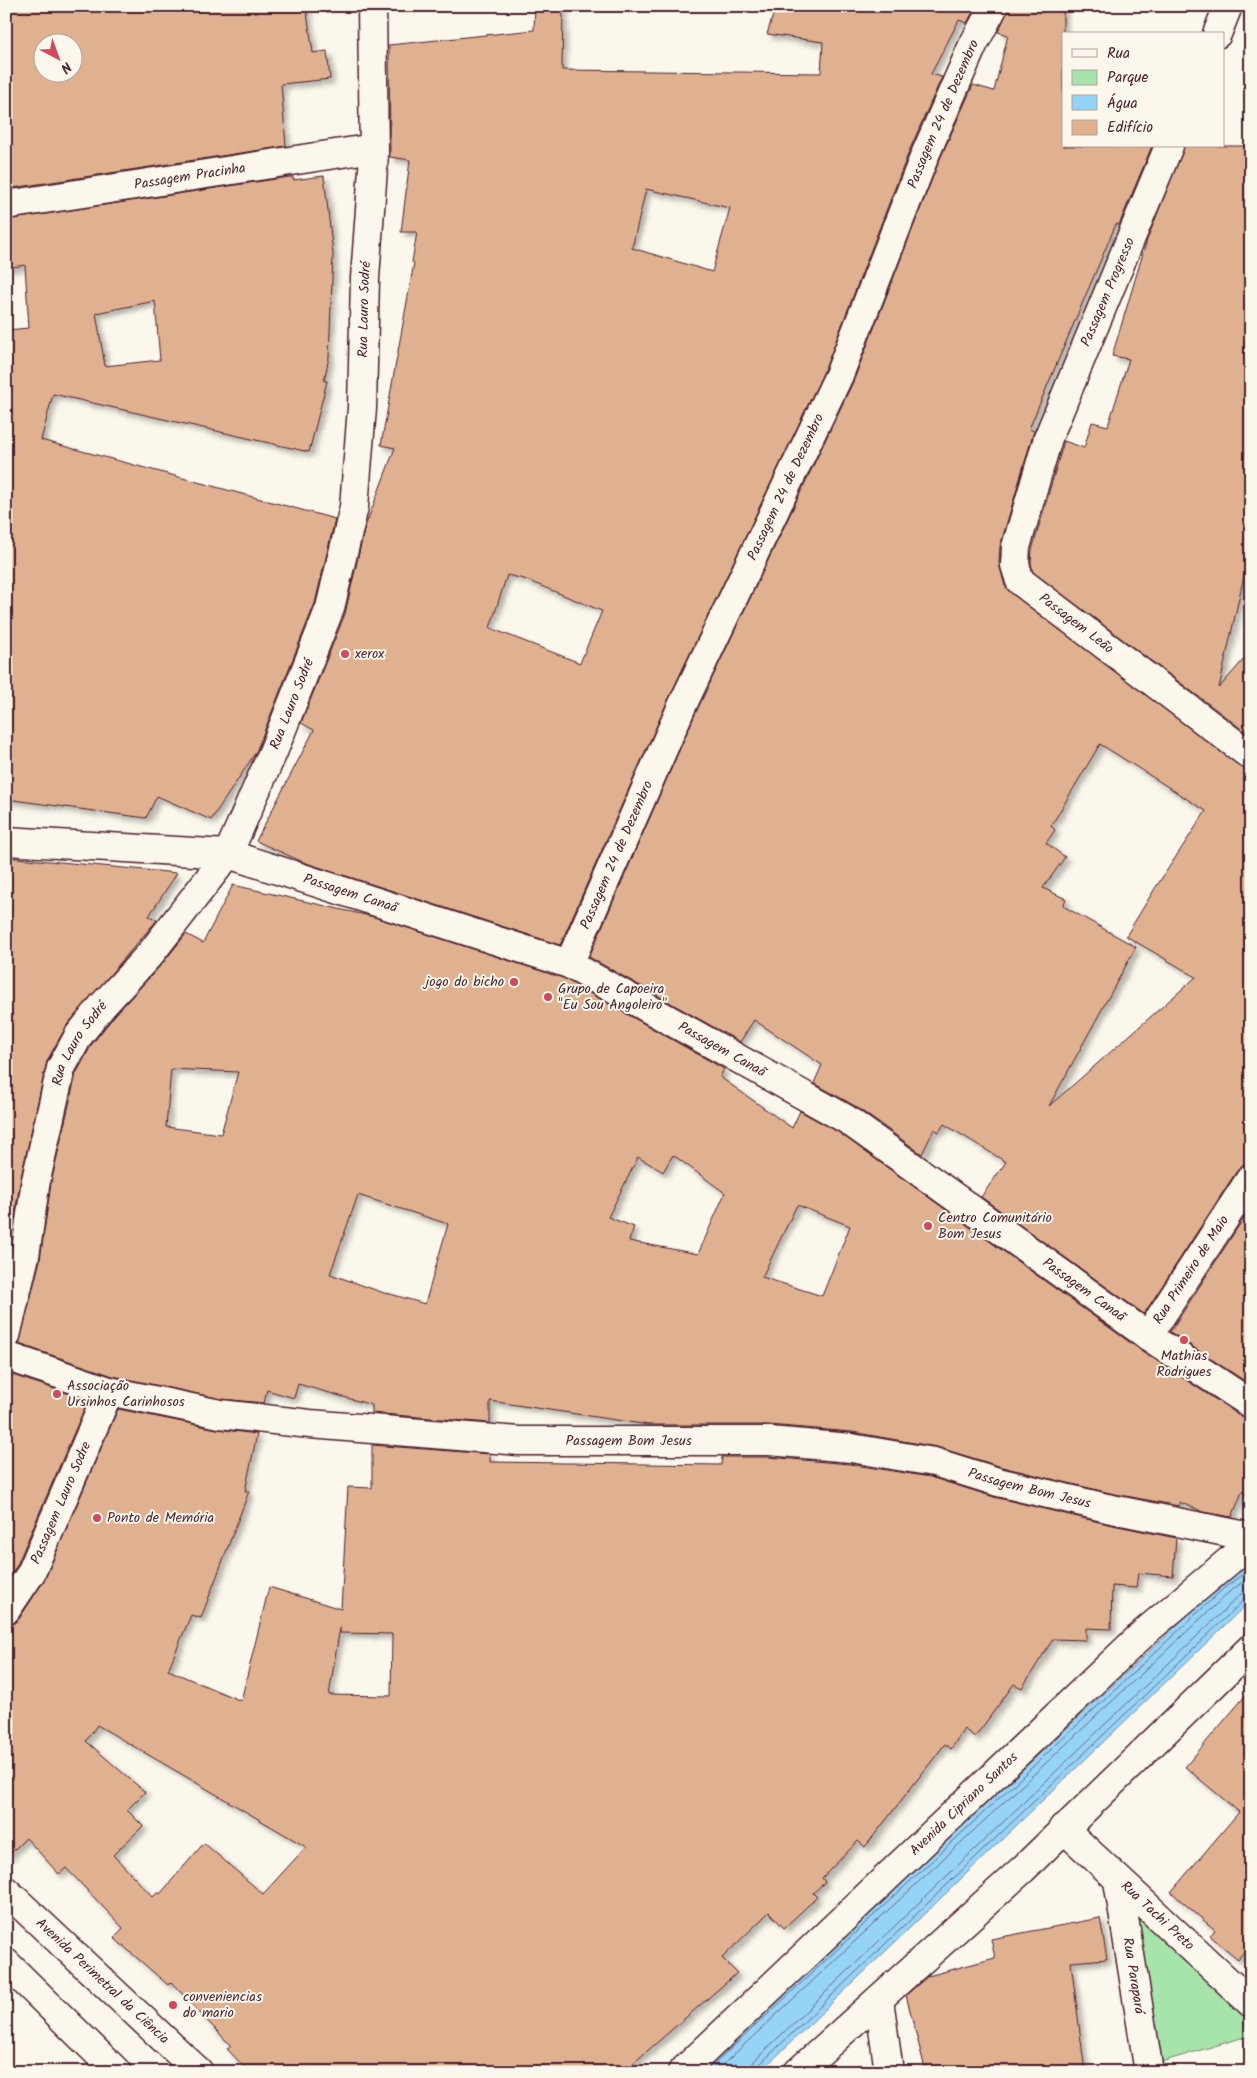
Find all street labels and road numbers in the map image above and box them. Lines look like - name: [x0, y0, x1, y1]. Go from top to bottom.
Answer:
- street label: Passagem 24 de Dezembro: [902, 36, 985, 192]
- street label: Passagem Pracinha: [133, 157, 247, 196]
- street label: Passagem Progresso: [1075, 234, 1141, 350]
- street label: Rua Lauro Sodré: [352, 260, 377, 358]
- street label: Passagem 24 de Dezembro: [742, 410, 830, 564]
- street label: Passagem Leão: [1034, 588, 1118, 659]
- street label: Rua Lauro Sodré: [264, 654, 320, 753]
- street label: Passagem 24 de Dezembro: [575, 777, 659, 933]
- street label: Passagem Canaã: [300, 868, 402, 919]
- street label: Rua Lauro Sodré: [46, 996, 114, 1088]
- street label: Passagem Canaã: [674, 1016, 771, 1084]
- street label: Rua Primeiro de Maio: [1147, 1211, 1235, 1329]
- street label: Passagem Canaã: [1038, 1252, 1131, 1328]
- street label: Passagem Bom Jesus: [566, 1430, 692, 1452]
- street label: Passagem Lauro Sodre: [25, 1437, 97, 1568]
- street label: Passagem Bom Jesus: [965, 1462, 1093, 1515]
- street label: Avenida Cipriano Santos: [905, 1747, 1023, 1861]
- street label: Rua Tachi Preto: [1115, 1876, 1199, 1956]
- street label: Avenida Perimetral da Ciência: [30, 1913, 174, 2050]
- street label: Rua Parapará: [1116, 1936, 1151, 2017]

